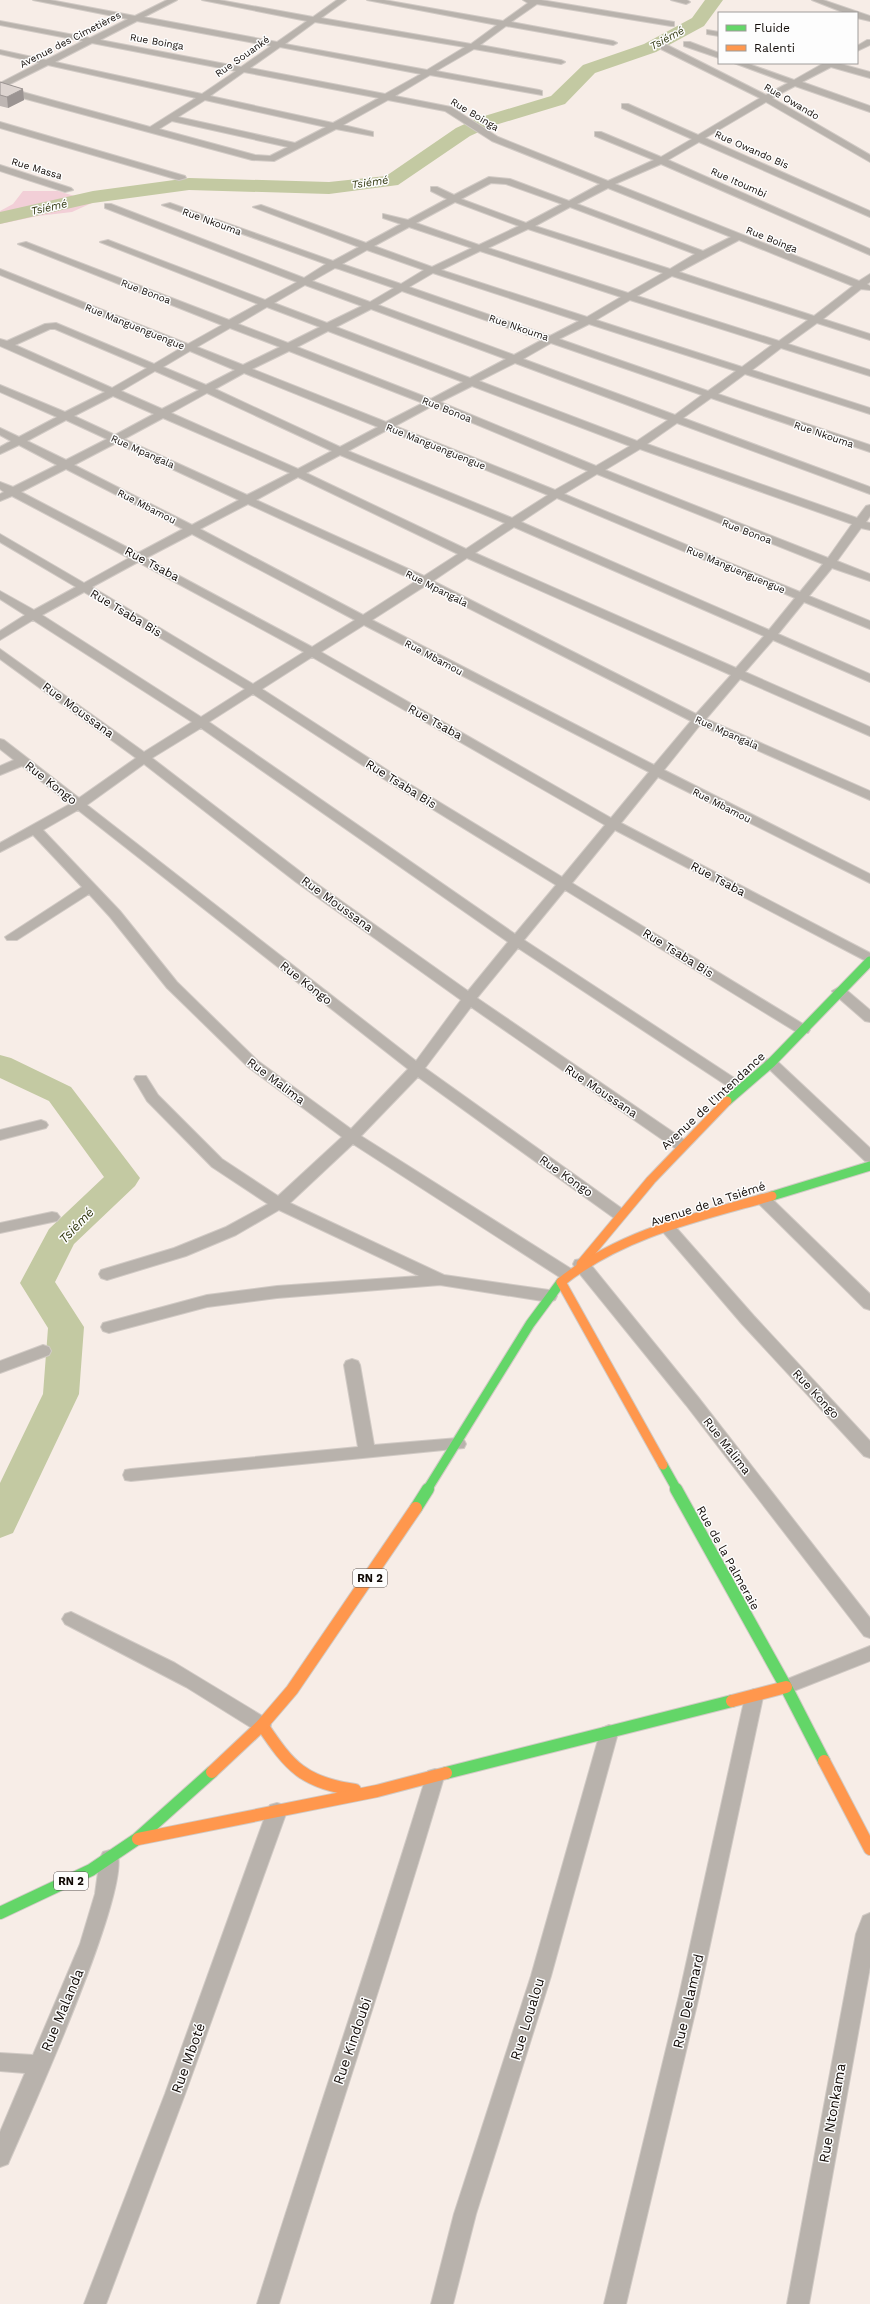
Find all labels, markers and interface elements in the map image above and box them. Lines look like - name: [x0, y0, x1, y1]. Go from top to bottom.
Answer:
- street label: Avenue des Cimetières: [18, 9, 123, 70]
- legend: [718, 12, 858, 64]
- text: Fluide: [754, 21, 790, 35]
- water label: Tsiémé: [648, 24, 687, 53]
- street label: Rue Boinga: [129, 31, 185, 52]
- street label: Rue Souanké: [213, 34, 272, 79]
- text: Ralenti: [754, 41, 795, 55]
- street label: Rue Owando: [762, 81, 821, 122]
- street label: Rue Boinga: [449, 96, 501, 133]
- street label: Rue Owando Bis: [713, 128, 790, 171]
- street label: Rue Massa: [10, 156, 64, 181]
- street label: Rue Itoumbi: [709, 165, 768, 200]
- water label: Tsiémé: [351, 173, 389, 192]
- water label: Tsiémé: [30, 197, 69, 218]
- street label: Rue Nkouma: [181, 206, 243, 237]
- street label: Rue Boinga: [745, 224, 799, 255]
- street label: Rue Bonoa: [119, 277, 173, 306]
- street label: Rue Manguenguengue: [83, 301, 186, 352]
- street label: Rue Nkouma: [488, 312, 550, 343]
- street label: Rue Bonoa: [421, 395, 473, 424]
- street label: Rue Nkouma: [793, 419, 855, 450]
- street label: Rue Manguenguengue: [384, 421, 487, 472]
- street label: Rue Mpangala: [109, 433, 176, 470]
- street label: Rue Mbamou: [116, 487, 178, 526]
- street label: Rue Bonoa: [720, 517, 774, 546]
- street label: Rue Tsaba: [122, 544, 182, 584]
- street label: Rue Manguenguengue: [685, 544, 787, 595]
- street label: Rue Mpangala: [404, 568, 470, 609]
- street label: Rue Tsaba Bis: [88, 586, 164, 640]
- street label: Rue Mbamou: [403, 638, 465, 677]
- street label: Rue Moussana: [40, 679, 117, 741]
- street label: Rue Tsaba: [406, 701, 465, 743]
- street label: Rue Mpangala: [693, 714, 760, 751]
- street label: Rue Tsaba Bis: [363, 757, 439, 811]
- street label: Rue Kongo: [22, 758, 80, 808]
- street label: Rue Mbamou: [691, 786, 753, 825]
- street label: Rue Tsaba: [688, 859, 748, 899]
- street label: Rue Moussana: [299, 873, 376, 935]
- street label: Rue Tsaba Bis: [640, 926, 716, 980]
- street label: Rue Kongo: [277, 958, 335, 1008]
- street label: Avenue de l'Intendance: [658, 1049, 768, 1153]
- street label: Rue Malima: [244, 1055, 308, 1107]
- street label: Rue Moussana: [562, 1062, 640, 1121]
- street label: Rue Kongo: [537, 1153, 595, 1199]
- street label: Avenue de la Tsiémé: [649, 1179, 767, 1229]
- water label: Tsiémé: [56, 1204, 97, 1246]
- street label: Rue Kongo: [790, 1367, 842, 1421]
- street label: Rue Malima: [700, 1415, 754, 1477]
- street label: Rue de la Palmeraie: [694, 1503, 762, 1613]
- road number: RN 2: [353, 1569, 387, 1587]
- road number: RN 2: [54, 1872, 88, 1890]
- street label: Rue Delamard: [669, 1952, 707, 2050]
- street label: Rue Malanda: [37, 1966, 87, 2054]
- street label: Rue Loualou: [507, 1976, 547, 2062]
- street label: Rue Kindoubi: [330, 1996, 374, 2086]
- street label: Rue Mboté: [168, 2021, 208, 2095]
- street label: Rue Ntonkama: [815, 2062, 849, 2164]

